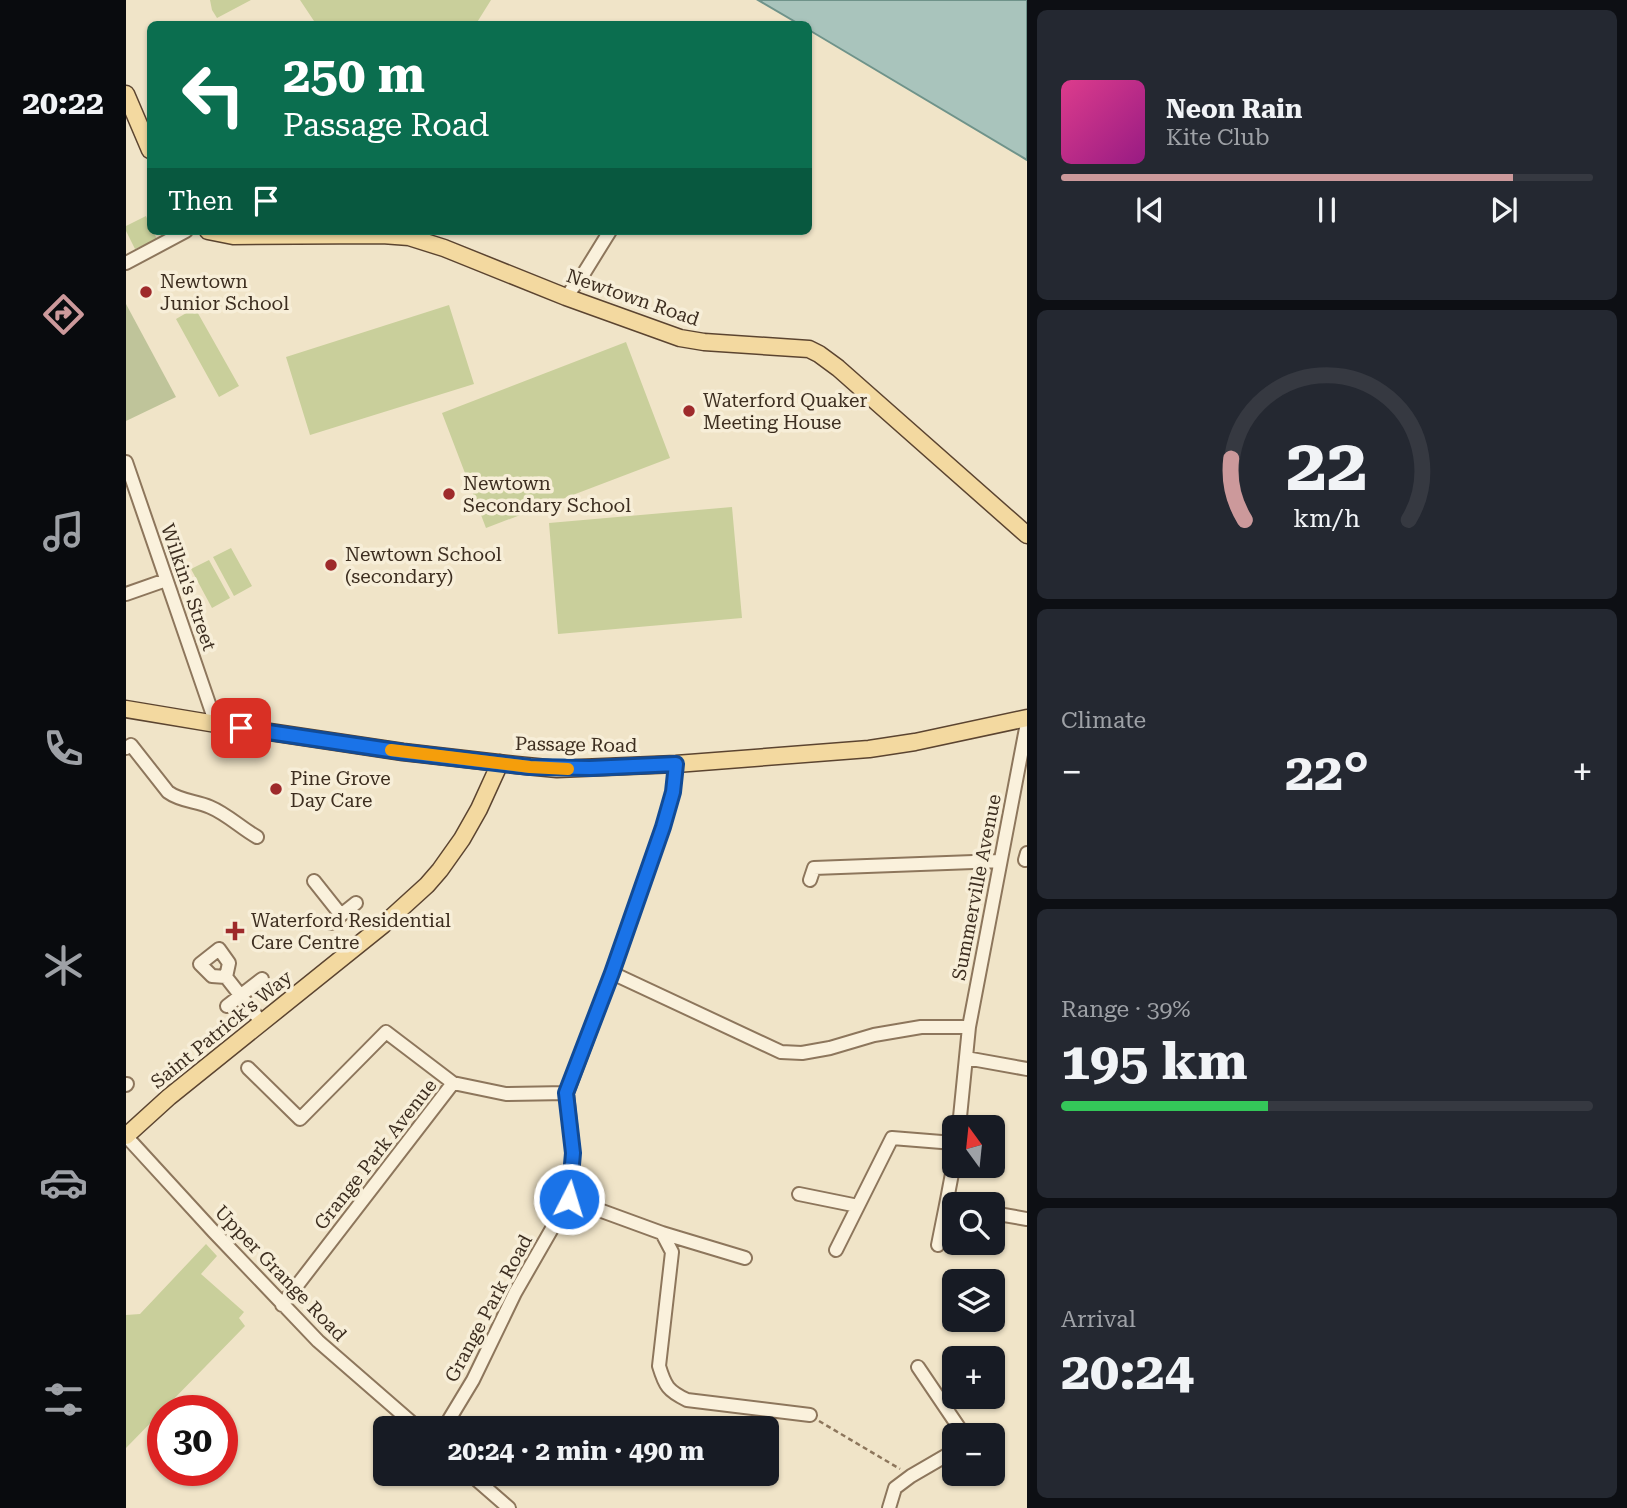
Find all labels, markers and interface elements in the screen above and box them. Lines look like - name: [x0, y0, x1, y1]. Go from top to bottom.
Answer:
- text: 250 m: [283, 47, 425, 104]
- icon: left: [168, 49, 259, 140]
- text: 20:22: [22, 84, 104, 122]
- text: Neon Rain: [1166, 94, 1302, 124]
- text: Passage Road: [283, 106, 489, 144]
- text: Kite Club: [1166, 124, 1270, 151]
- icon: arrive: [247, 182, 285, 220]
- text: Then: [168, 186, 233, 216]
- icon: previous: [1131, 191, 1169, 229]
- icon: pause: [1308, 191, 1346, 229]
- icon: next: [1485, 191, 1523, 229]
- street label: Newtown Road: [563, 264, 702, 331]
- place label: Newtown Junior School: [160, 270, 289, 315]
- marker: Newtown Junior School: [138, 284, 154, 300]
- icon: directions: [39, 290, 88, 339]
- place label: Waterford Quaker Meeting House: [703, 389, 867, 434]
- marker: Waterford Quaker Meeting House: [681, 403, 697, 419]
- text: 22: [1286, 424, 1368, 509]
- place label: Newtown Secondary School: [463, 472, 631, 517]
- marker: Newtown Secondary School: [441, 486, 457, 502]
- text: km/h: [1294, 504, 1360, 533]
- icon: music: [39, 507, 88, 556]
- street label: Wilkin's Street: [156, 521, 221, 654]
- place label: Newtown School (secondary): [345, 543, 502, 588]
- marker: Newtown School (secondary): [323, 557, 339, 573]
- pin: [211, 698, 271, 758]
- text: Climate: [1061, 707, 1146, 734]
- icon: arrive: [222, 709, 260, 747]
- icon: phone: [39, 724, 88, 773]
- street label: Passage Road: [515, 732, 637, 757]
- text: 22°: [1285, 742, 1369, 803]
- text: −: [1061, 750, 1082, 794]
- text: +: [1572, 750, 1593, 794]
- place label: Pine Grove Day Care: [290, 767, 391, 812]
- marker: Pine Grove Day Care: [268, 781, 284, 797]
- street label: Summerville Avenue: [947, 792, 1006, 982]
- place label: Waterford Residential Care Centre: [251, 909, 451, 954]
- marker: Waterford Residential Care Centre: [225, 921, 245, 941]
- icon: climate: [39, 941, 88, 990]
- street label: Saint Patrick's Way: [146, 965, 297, 1093]
- text: Range · 39%: [1061, 996, 1190, 1023]
- text: 195 km: [1061, 1031, 1248, 1092]
- street label: Grange Park Avenue: [309, 1074, 442, 1234]
- north arrow: [942, 1115, 1004, 1178]
- map controls: [942, 1115, 1005, 1486]
- icon: car: [39, 1158, 88, 1207]
- position arrow: [532, 1162, 606, 1236]
- button: search: [942, 1192, 1005, 1255]
- street label: Upper Grange Road: [210, 1201, 351, 1346]
- street label: Grange Park Road: [440, 1230, 537, 1386]
- button: layers: [942, 1269, 1005, 1332]
- text: Arrival: [1061, 1306, 1136, 1333]
- text: 20:24: [1061, 1341, 1194, 1402]
- button: +: [942, 1346, 1005, 1409]
- icon: filters: [39, 1375, 88, 1424]
- speed limit sign: 30: [147, 1395, 238, 1486]
- button: −: [942, 1423, 1005, 1486]
- text: 20:24 · 2 min · 490 m: [448, 1436, 704, 1466]

